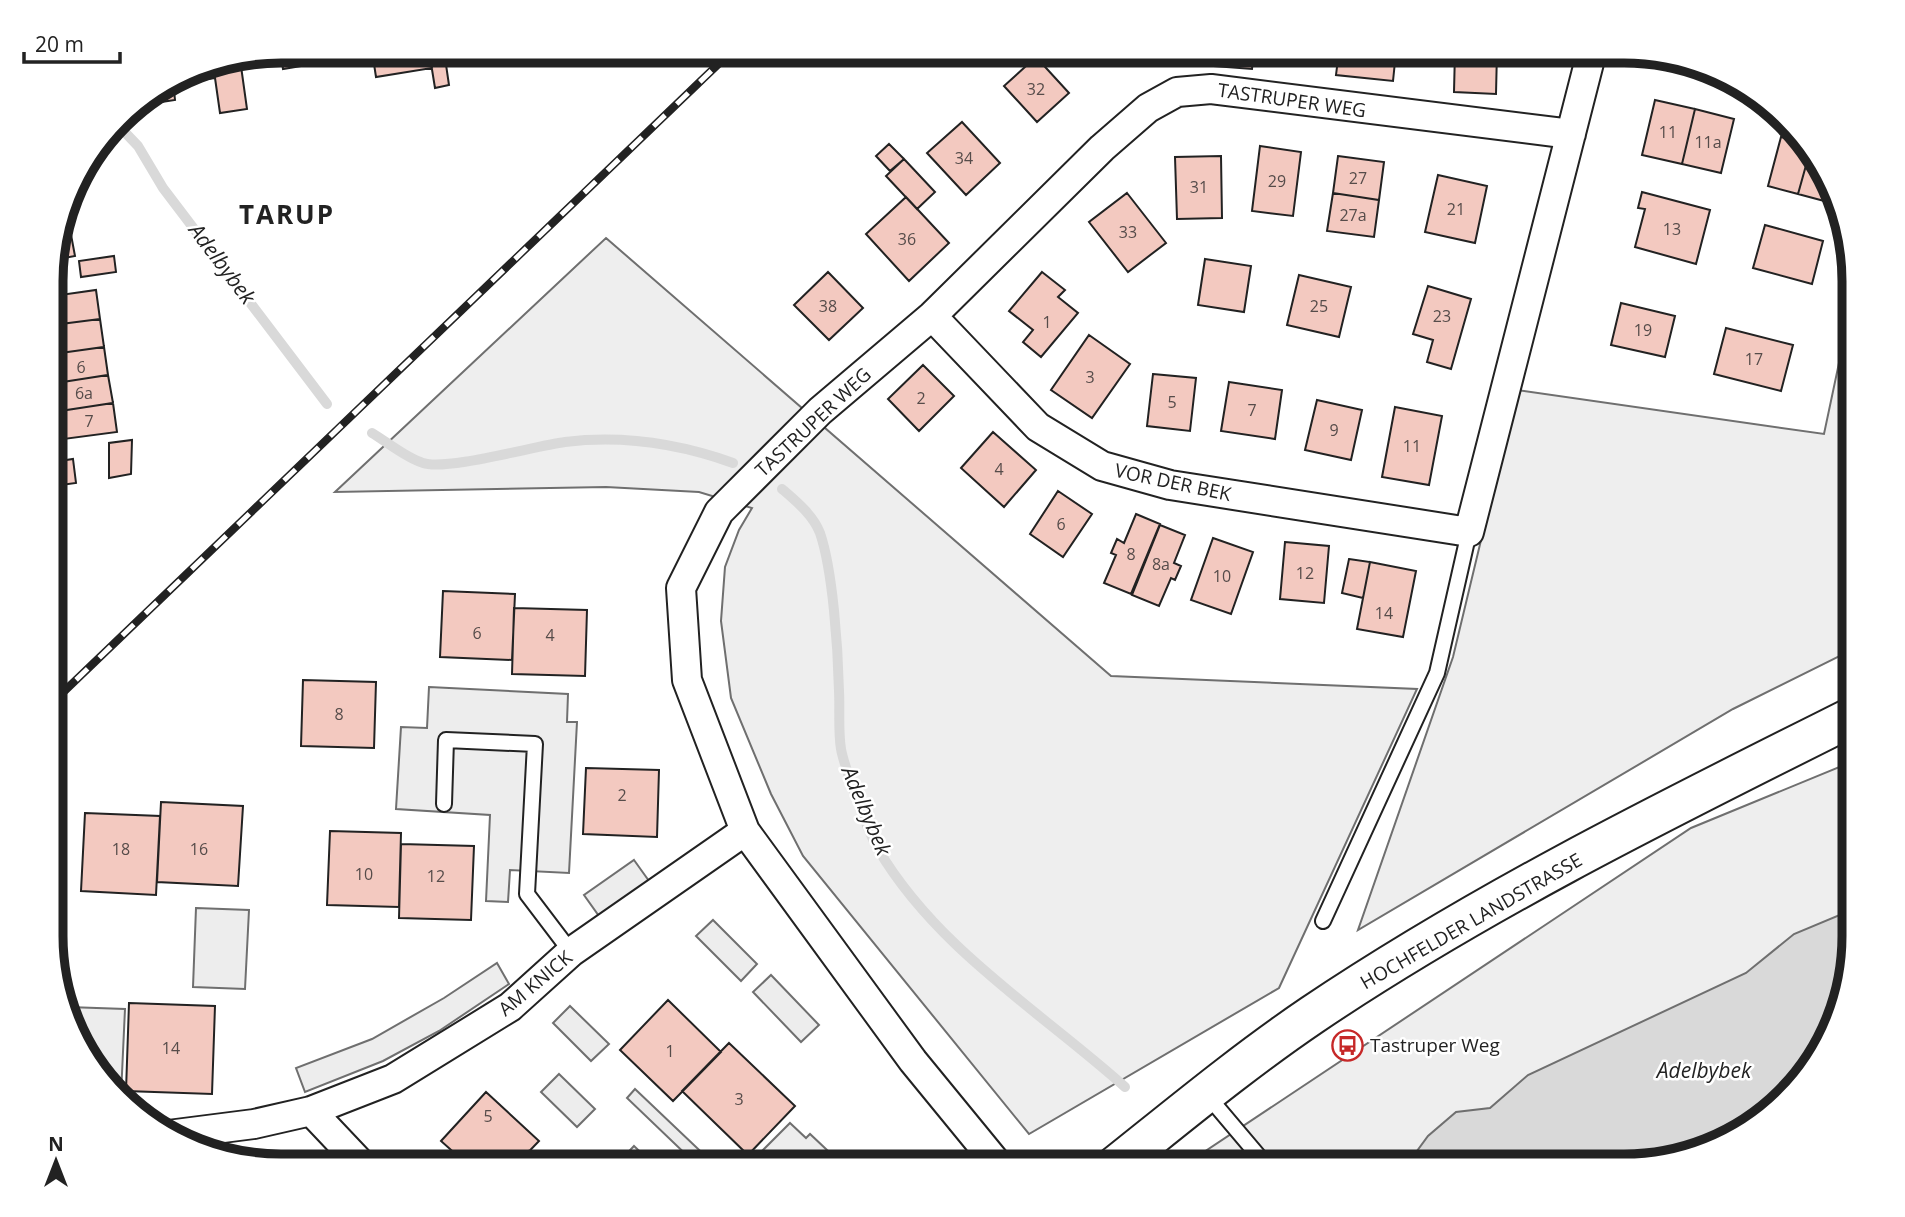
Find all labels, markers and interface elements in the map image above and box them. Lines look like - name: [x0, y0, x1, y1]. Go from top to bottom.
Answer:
- scale bar: [24, 21, 121, 65]
- text: 20 m: [35, 30, 84, 58]
- street label: TASTRUPER WEG: [1216, 77, 1368, 123]
- house number: 32: [1027, 78, 1045, 100]
- house number: 11: [1659, 121, 1677, 143]
- house number: 11a: [1694, 131, 1722, 153]
- house number: 34: [955, 147, 973, 169]
- house number: 27: [1349, 167, 1367, 189]
- house number: 29: [1268, 170, 1286, 192]
- house number: 31: [1190, 176, 1208, 198]
- district label: TARUP: [239, 196, 335, 232]
- house number: 21: [1447, 198, 1465, 220]
- house number: 27a: [1339, 204, 1367, 226]
- water label: Adelbybek: [182, 216, 263, 310]
- house number: 13: [1663, 218, 1681, 240]
- house number: 33: [1119, 221, 1137, 243]
- house number: 36: [898, 228, 916, 250]
- house number: 38: [819, 295, 837, 317]
- house number: 25: [1310, 295, 1328, 317]
- house number: 23: [1433, 305, 1451, 327]
- house number: 1: [1042, 311, 1052, 333]
- house number: 19: [1634, 319, 1652, 341]
- house number: 17: [1745, 348, 1763, 370]
- house number: 6: [76, 356, 86, 378]
- street label: TASTRUPER WEG: [749, 362, 877, 482]
- house number: 3: [1085, 366, 1095, 388]
- house number: 6a: [75, 382, 93, 404]
- house number: 2: [916, 387, 926, 409]
- house number: 5: [1167, 391, 1177, 413]
- house number: 7: [1247, 399, 1257, 421]
- house number: 7: [84, 410, 94, 432]
- house number: 9: [1329, 419, 1339, 441]
- house number: 11: [1403, 435, 1421, 457]
- street label: VOR DER BEK: [1112, 457, 1234, 507]
- house number: 4: [994, 458, 1004, 480]
- house number: 6: [1056, 513, 1066, 535]
- house number: 8: [1126, 543, 1136, 565]
- house number: 8a: [1152, 553, 1170, 575]
- house number: 12: [1296, 562, 1314, 584]
- house number: 10: [1213, 565, 1231, 587]
- house number: 14: [1375, 602, 1393, 624]
- house number: 6: [472, 622, 482, 644]
- house number: 4: [545, 624, 555, 646]
- house number: 8: [334, 703, 344, 725]
- water label: Adelbybek: [835, 760, 899, 860]
- house number: 2: [617, 784, 627, 806]
- house number: 18: [112, 838, 130, 860]
- house number: 16: [190, 838, 208, 860]
- street label: HOCHFELDER LANDSTRASSE: [1355, 847, 1587, 995]
- house number: 10: [355, 863, 373, 885]
- house number: 12: [427, 865, 445, 887]
- street label: AM KNICK: [493, 944, 578, 1022]
- bus stop icon: Tastruper Weg: [1330, 1028, 1364, 1062]
- place label: Tastruper Weg: [1370, 1032, 1500, 1058]
- house number: 14: [162, 1037, 180, 1059]
- house number: 1: [665, 1040, 675, 1062]
- water label: Adelbybek: [1655, 1056, 1752, 1084]
- house number: 3: [734, 1088, 744, 1110]
- house number: 5: [483, 1105, 493, 1127]
- north arrow: [21, 1126, 91, 1196]
- text: N: [48, 1131, 64, 1157]

